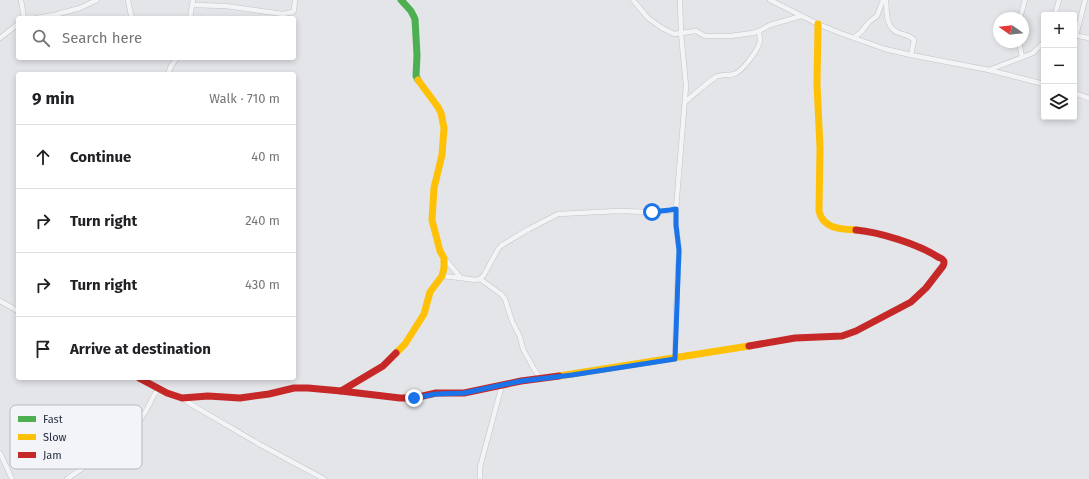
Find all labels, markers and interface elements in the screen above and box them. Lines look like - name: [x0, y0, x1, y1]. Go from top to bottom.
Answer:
- north arrow: [993, 12, 1029, 48]
- map controls: [1041, 12, 1077, 120]
- button: +: [1041, 12, 1077, 48]
- search box: [16, 16, 296, 60]
- icon: search: [30, 27, 52, 49]
- text: Search here: [62, 29, 142, 47]
- button: −: [1041, 48, 1077, 84]
- button: layers: [1041, 84, 1077, 120]
- text: 9 min: [32, 88, 75, 109]
- text: Walk · 710 m: [209, 91, 280, 106]
- icon: ahead: [32, 146, 54, 168]
- text: Continue: [70, 148, 131, 166]
- text: 40 m: [251, 149, 280, 164]
- route start: [643, 203, 661, 221]
- icon: right: [32, 210, 54, 232]
- text: Turn right: [70, 212, 137, 230]
- text: 240 m: [245, 213, 280, 228]
- icon: right: [32, 274, 54, 296]
- text: Turn right: [70, 276, 137, 294]
- text: 430 m: [245, 277, 280, 292]
- icon: arrive: [32, 338, 54, 360]
- text: Arrive at destination: [70, 340, 211, 358]
- route end: [405, 389, 423, 407]
- legend: [10, 405, 142, 469]
- text: Fast: [43, 413, 63, 426]
- text: Slow: [43, 431, 67, 444]
- text: Jam: [43, 449, 62, 462]

